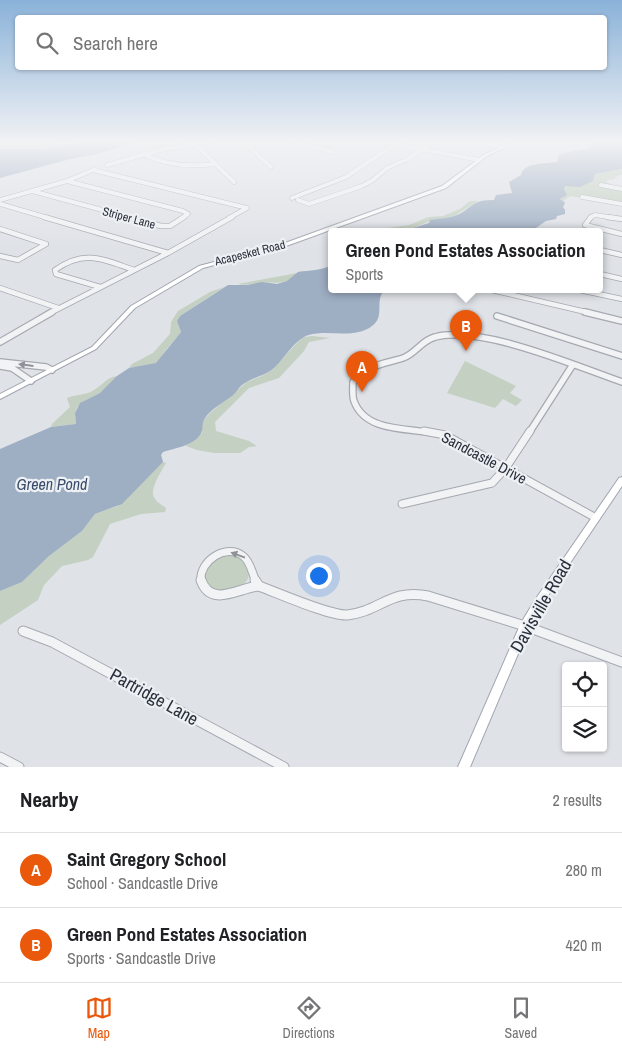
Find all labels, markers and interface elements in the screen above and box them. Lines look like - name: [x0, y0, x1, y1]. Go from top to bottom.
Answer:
- search box: [15, 15, 607, 70]
- icon: search: [33, 29, 61, 57]
- text: Search here: [73, 30, 158, 56]
- street label: Striper Lane: [101, 203, 157, 233]
- popup: [328, 228, 603, 293]
- street label: Acapesket Road: [212, 237, 287, 270]
- text: Green Pond Estates Association: [345, 237, 586, 263]
- text: Sports: [345, 263, 383, 285]
- pin: B: [450, 310, 482, 351]
- pin: A: [346, 351, 378, 392]
- one-way arrow: [18, 361, 34, 369]
- street label: Sandcastle Drive: [438, 426, 531, 489]
- water label: Green Pond: [17, 473, 88, 495]
- one-way arrow: [230, 551, 245, 559]
- street label: Davisville Road: [504, 555, 577, 657]
- your location: [306, 563, 332, 589]
- street label: Partridge Lane: [105, 662, 203, 731]
- map controls: [562, 662, 607, 752]
- button: locate: [562, 662, 607, 707]
- button: layers: [562, 707, 607, 752]
- text: Nearby: [20, 785, 78, 814]
- text: 2 results: [552, 789, 602, 811]
- text: Saint Gregory School: [67, 846, 226, 872]
- text: A: [31, 859, 41, 881]
- text: 280 m: [566, 859, 602, 881]
- text: School · Sandcastle Drive: [67, 872, 218, 894]
- text: Green Pond Estates Association: [67, 921, 307, 947]
- text: B: [31, 934, 41, 956]
- text: 420 m: [566, 934, 602, 956]
- text: Sports · Sandcastle Drive: [67, 947, 216, 969]
- tab: Map: [85, 994, 113, 1042]
- tab: Directions: [283, 994, 335, 1042]
- tab: Saved: [505, 994, 537, 1042]

